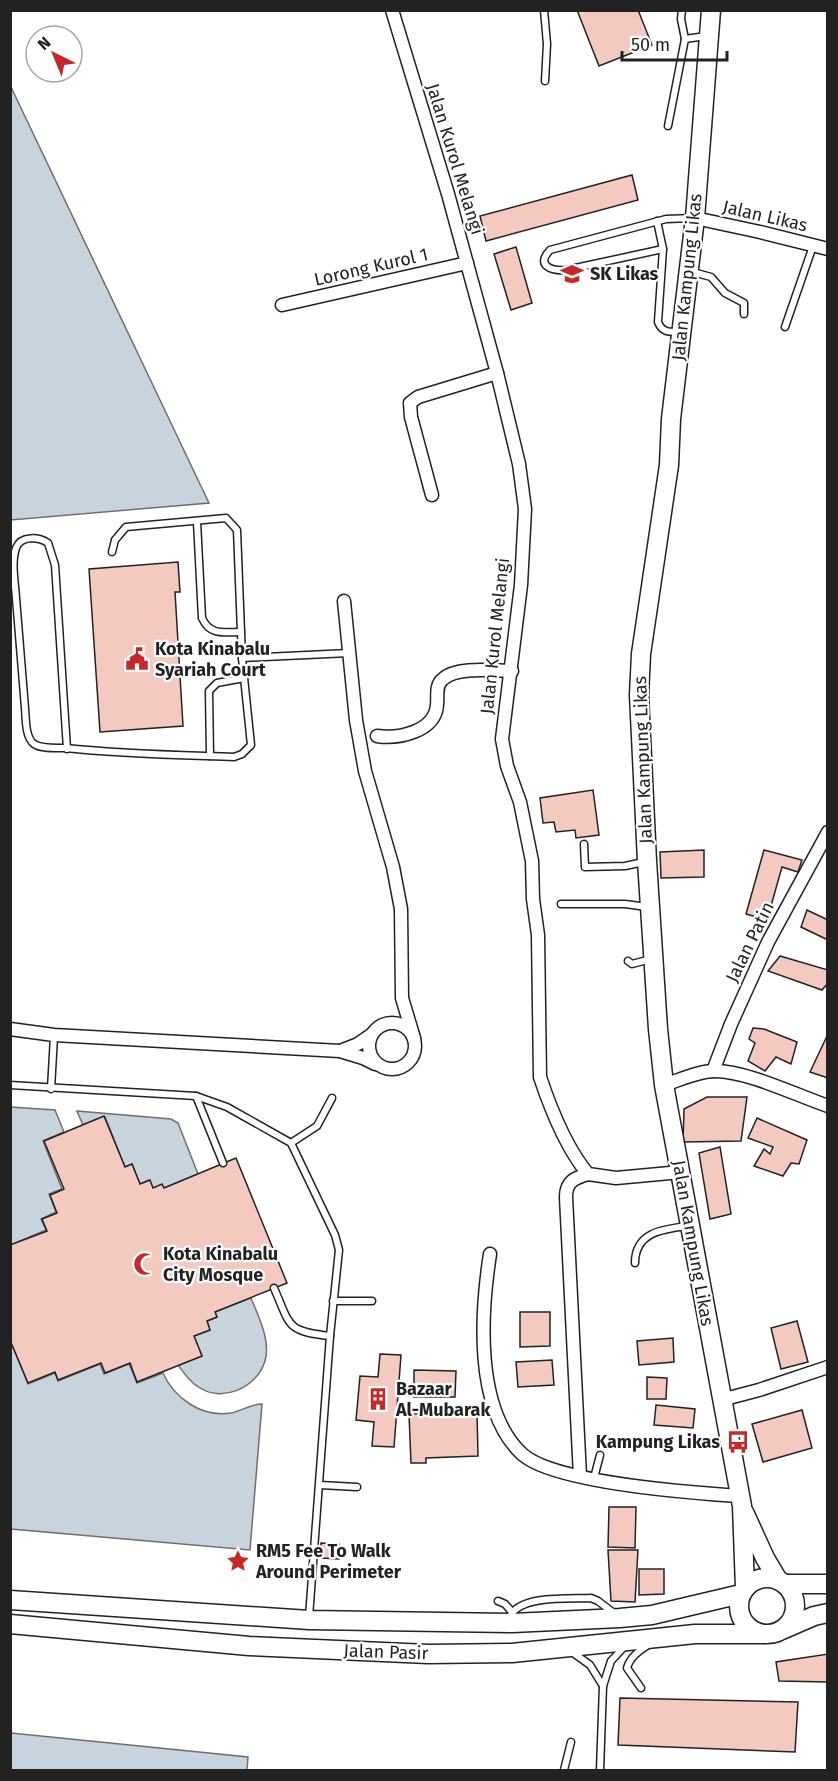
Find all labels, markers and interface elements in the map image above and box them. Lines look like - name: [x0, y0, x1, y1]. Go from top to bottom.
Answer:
- north arrow: [24, 24, 84, 84]
- scale bar: [622, 24, 727, 62]
- text: N: [34, 33, 54, 54]
- text: 50 m: [631, 34, 670, 56]
- street label: Jalan Kurol Melangi: [422, 81, 488, 237]
- street label: Jalan Kampung Likas: [667, 192, 707, 362]
- street label: Jalan Likas: [720, 196, 810, 236]
- street label: Lorong Kurol 1: [312, 243, 430, 291]
- school or university icon: SK Likas: [559, 261, 585, 287]
- place label: SK Likas: [590, 263, 659, 285]
- street label: Jalan Kurol Melangi: [476, 557, 514, 715]
- place label: Kota Kinabalu Syariah Court: [155, 638, 270, 681]
- public building icon: Kota Kinabalu Syariah Court: [124, 646, 150, 672]
- street label: Jalan Kampung Likas: [629, 676, 657, 844]
- street label: Jalan Patin: [721, 898, 779, 986]
- street label: Jalan Kampung Likas: [668, 1158, 718, 1328]
- place label: Kota Kinabalu City Mosque: [163, 1243, 278, 1286]
- mosque icon: Kota Kinabalu City Mosque: [132, 1251, 158, 1277]
- place label: Bazaar Al-Mubarak: [395, 1378, 491, 1421]
- building icon: Bazaar Al-Mubarak: [365, 1386, 391, 1412]
- bus stop icon: Kampung Likas: [725, 1429, 751, 1455]
- place label: Kampung Likas: [596, 1431, 720, 1453]
- place label: RM5 Fee To Walk Around Perimeter: [255, 1540, 402, 1583]
- place icon: RM5 Fee To Walk Around Perimeter: [225, 1548, 251, 1574]
- street label: Jalan Pasir: [343, 1640, 429, 1664]

